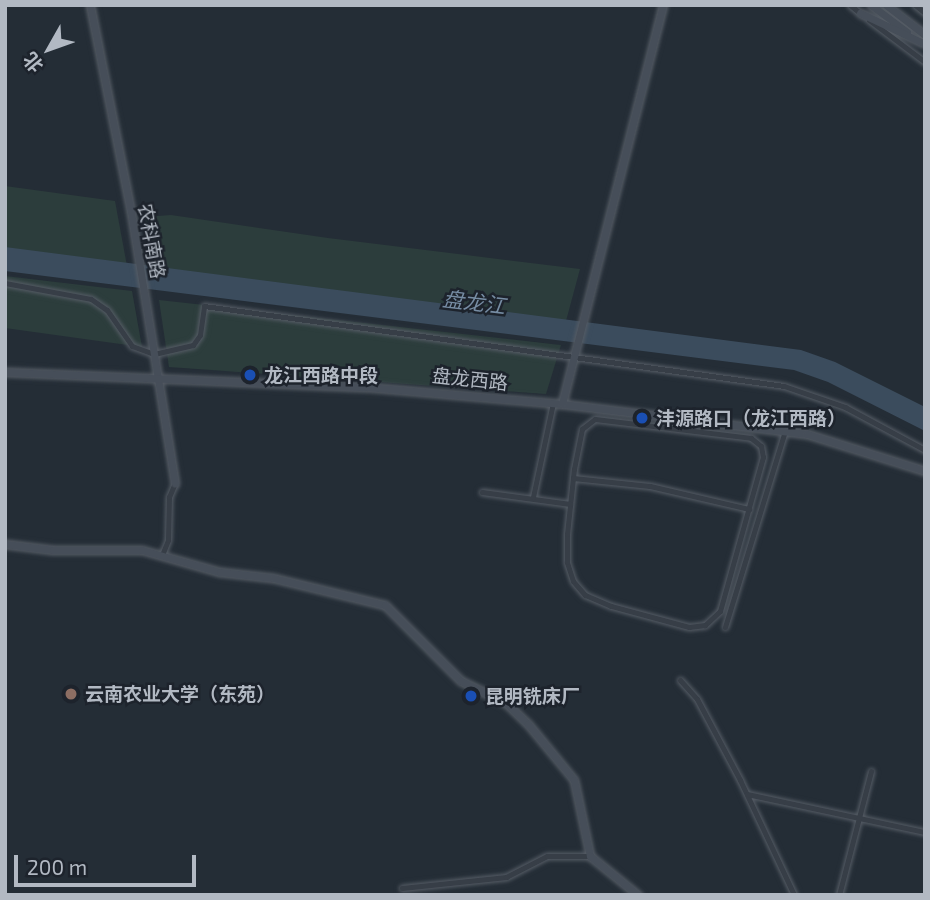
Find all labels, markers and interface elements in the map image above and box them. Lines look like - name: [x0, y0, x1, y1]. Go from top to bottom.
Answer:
- north arrow: [14, 14, 84, 84]
- text: 北: [18, 48, 47, 78]
- street label: 农科南路: [134, 202, 170, 280]
- water label: 盘龙江: [441, 286, 507, 318]
- place label: 龙江西路中段: [264, 364, 378, 386]
- street label: 盘龙西路: [431, 364, 509, 394]
- marker: 龙江西路中段: [242, 367, 258, 383]
- place label: 沣源路口（龙江西路）: [656, 407, 846, 429]
- marker: 沣源路口（龙江西路）: [634, 410, 650, 426]
- place label: 云南农业大学（东苑）: [85, 683, 275, 705]
- place label: 昆明铣床厂: [485, 685, 580, 707]
- marker: 云南农业大学（东苑）: [63, 686, 79, 702]
- marker: 昆明铣床厂: [463, 688, 479, 704]
- scale bar: [18, 841, 200, 885]
- text: 200 m: [27, 854, 87, 879]

